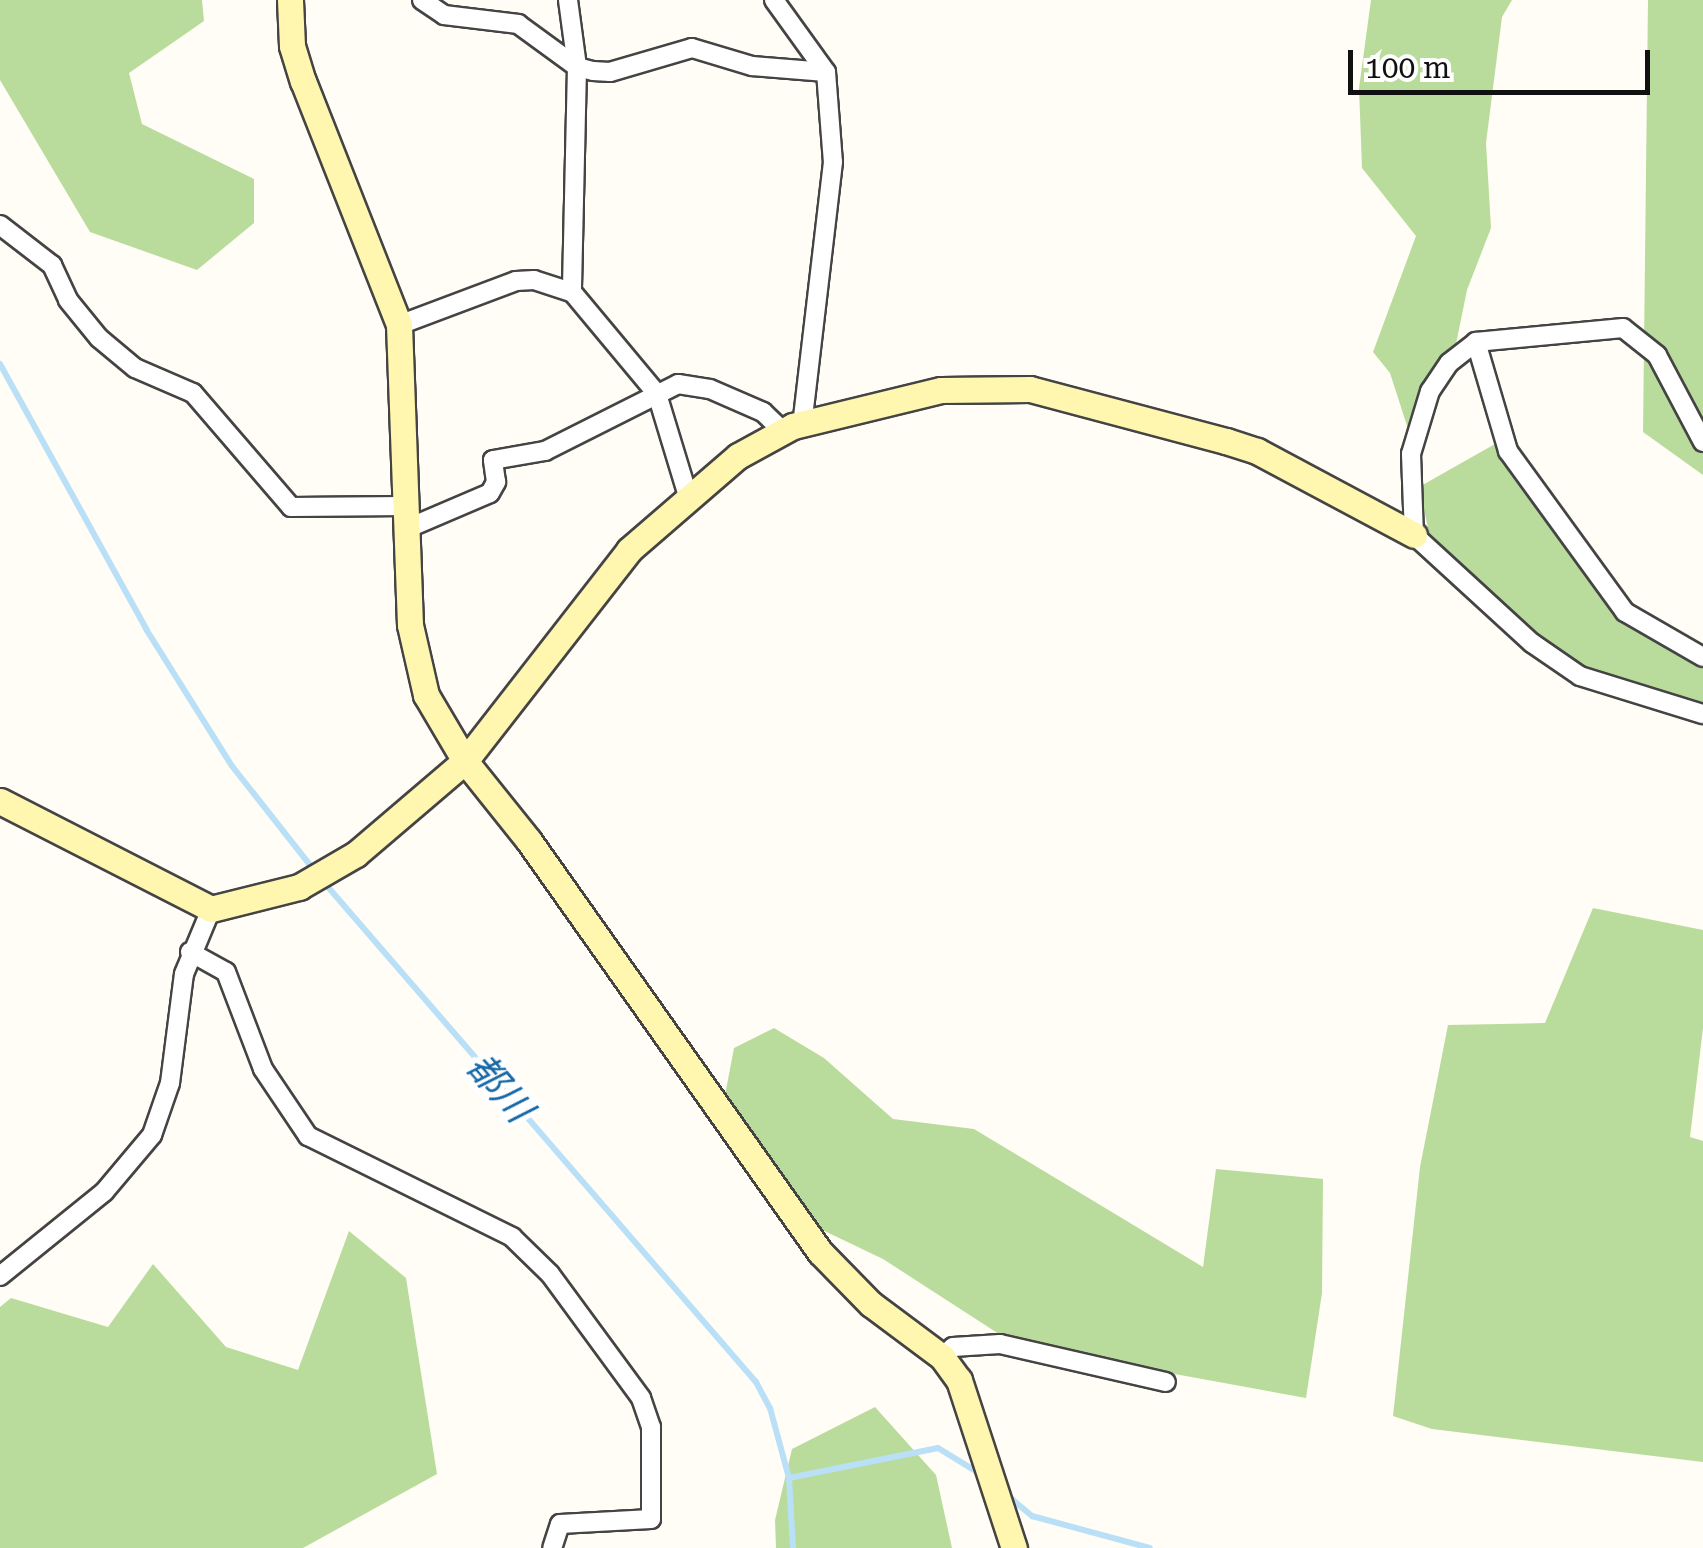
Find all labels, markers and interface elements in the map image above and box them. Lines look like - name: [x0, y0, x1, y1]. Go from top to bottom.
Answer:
- scale bar: [1353, 30, 1656, 92]
- text: 100 m: [1365, 50, 1450, 85]
- water label: 都川: [457, 1044, 541, 1132]

